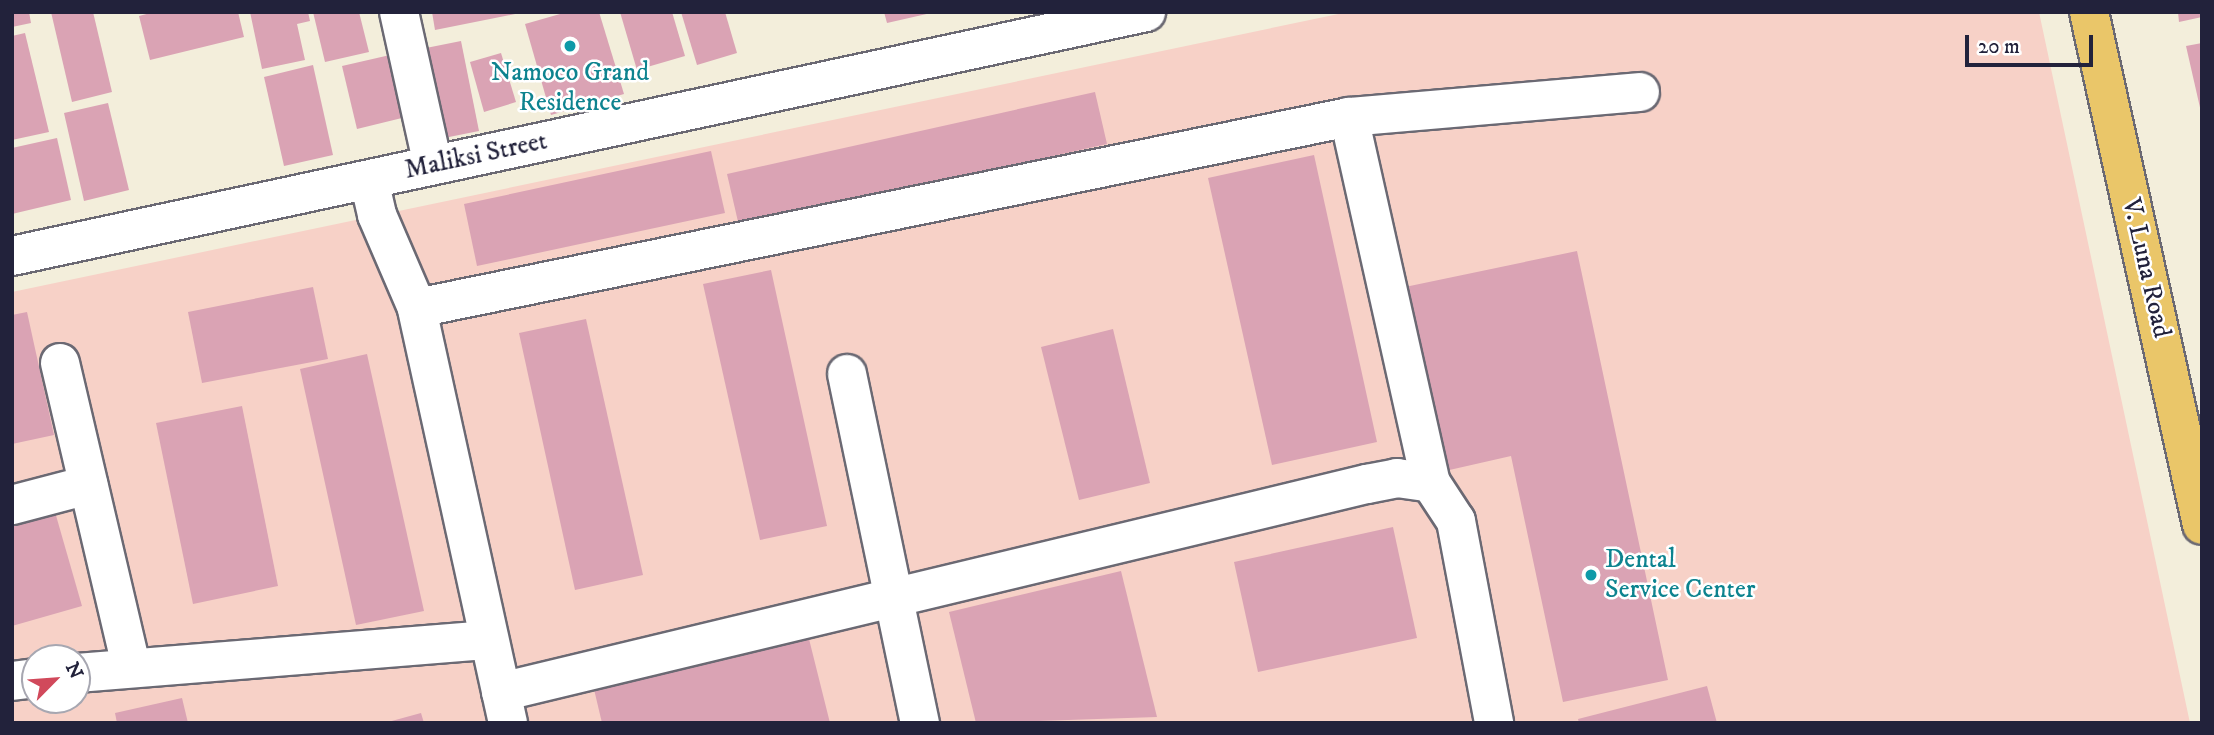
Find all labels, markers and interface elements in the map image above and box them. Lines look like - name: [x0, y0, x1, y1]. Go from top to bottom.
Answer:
- scale bar: [1969, 21, 2097, 65]
- text: 20 m: [1978, 34, 2020, 60]
- marker: Namoco Grand Residence: [562, 38, 578, 54]
- place label: Namoco Grand Residence: [491, 57, 649, 119]
- street label: Maliksi Street: [402, 126, 550, 186]
- street label: V. Luna Road: [2115, 195, 2177, 341]
- place label: Dental Service Center: [1605, 544, 1755, 606]
- marker: Dental Service Center: [1583, 567, 1599, 583]
- north arrow: [21, 644, 91, 714]
- text: N: [60, 659, 87, 683]

